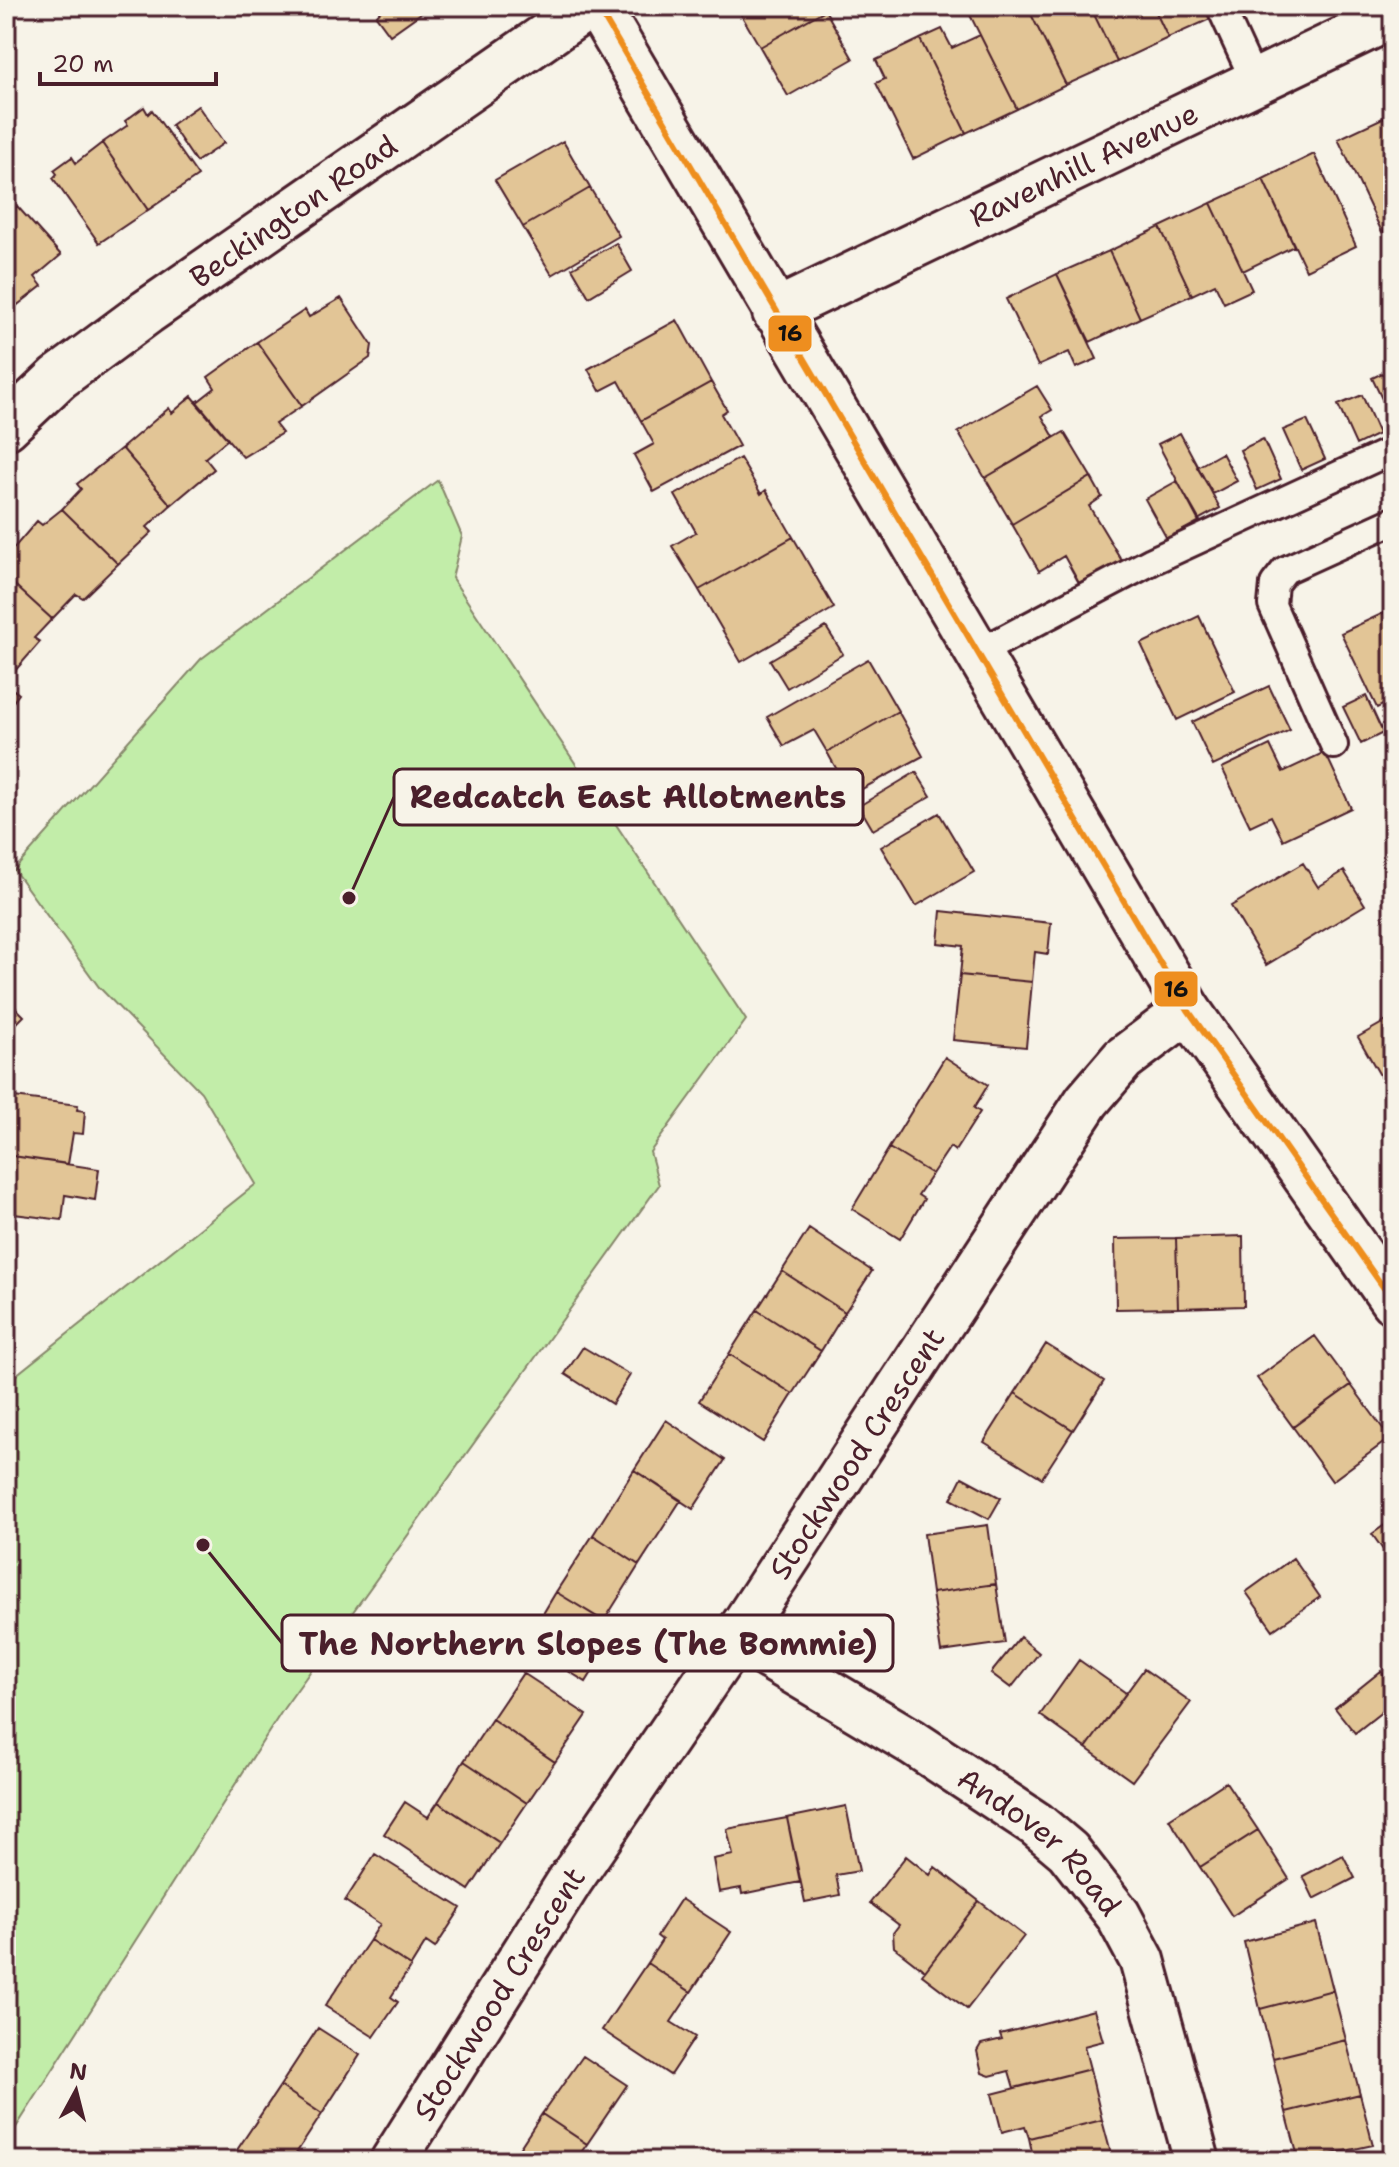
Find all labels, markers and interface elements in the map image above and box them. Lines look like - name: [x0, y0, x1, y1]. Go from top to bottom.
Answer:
- scale bar: [40, 36, 216, 86]
- text: 20 m: [52, 48, 114, 80]
- street label: Ravenhill Avenue: [962, 92, 1205, 237]
- street label: Beckington Road: [181, 125, 405, 297]
- line badge: 16: [767, 314, 813, 353]
- text: 16: [778, 319, 802, 348]
- callout: Redcatch East Allotments: [394, 769, 863, 825]
- text: Redcatch East Allotments: [410, 775, 846, 818]
- line badge: 16: [1153, 970, 1199, 1008]
- text: 16: [1164, 975, 1188, 1004]
- street label: Stockwood Crescent: [759, 1319, 954, 1587]
- callout: The Northern Slopes (The Bommie): [282, 1615, 893, 1671]
- text: The Northern Slopes (The Bommie): [298, 1622, 878, 1665]
- street label: Andover Road: [950, 1757, 1131, 1924]
- street label: Stockwood Crescent: [403, 1858, 594, 2128]
- north arrow: [36, 2051, 116, 2131]
- text: N: [68, 2056, 89, 2087]

